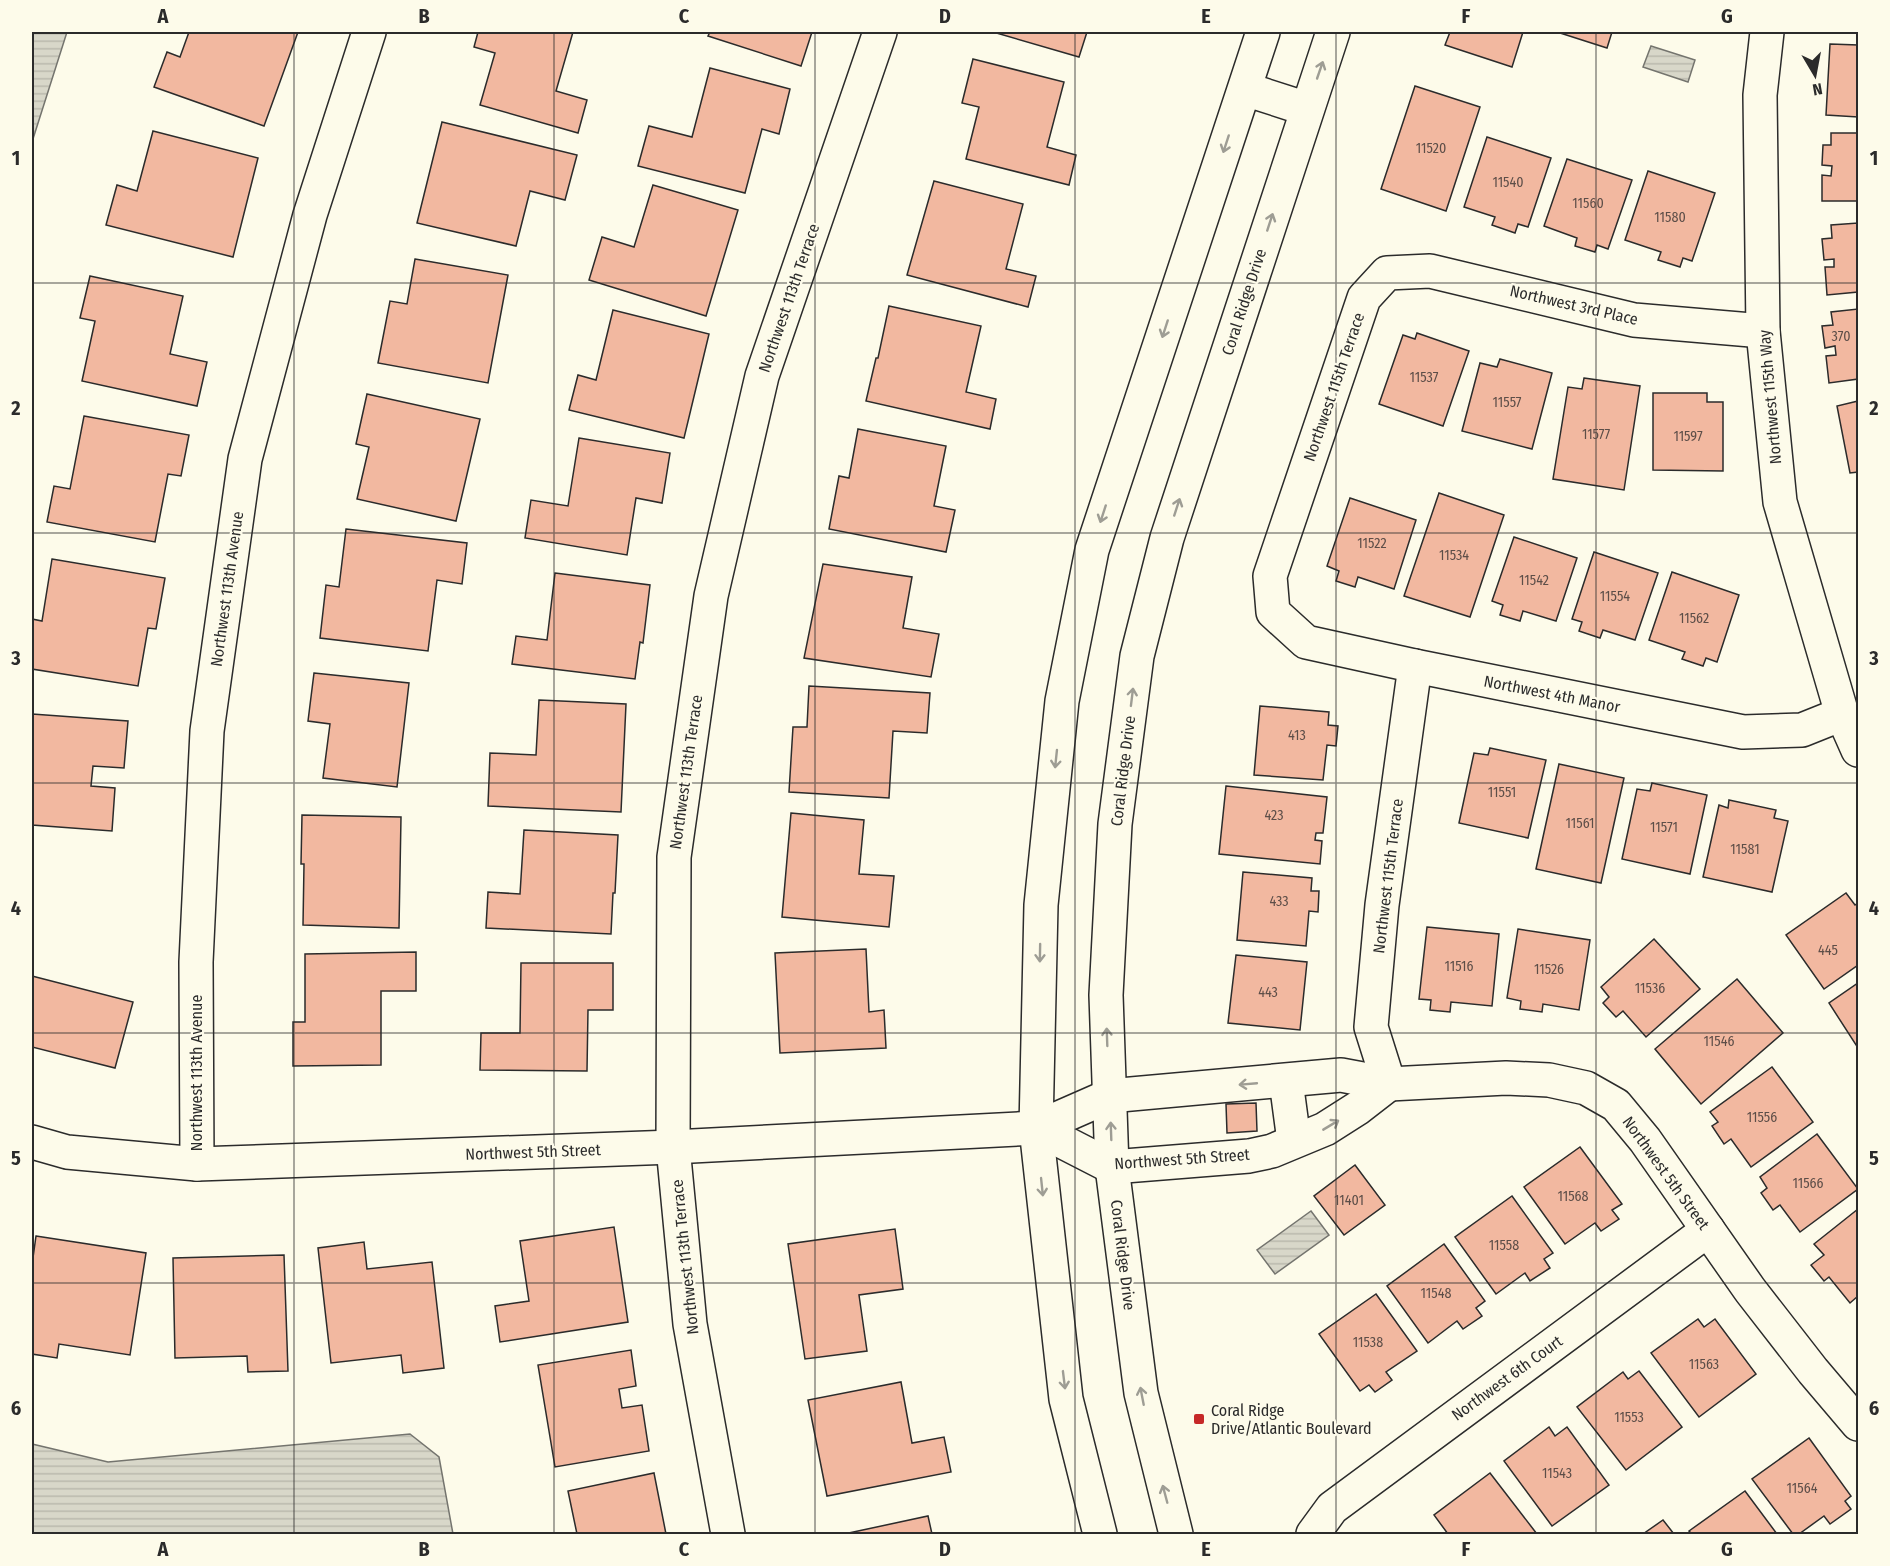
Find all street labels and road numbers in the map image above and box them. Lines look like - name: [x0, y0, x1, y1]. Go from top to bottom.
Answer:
- street label: Northwest 113th Terrace: [755, 221, 823, 375]
- street label: Coral Ridge Drive: [1218, 246, 1270, 358]
- street label: Northwest 3rd Place: [1508, 281, 1640, 329]
- street label: Northwest 115th Terrace: [1300, 310, 1368, 464]
- street label: Northwest 115th Way: [1755, 328, 1785, 465]
- street label: Northwest 113th Avenue: [207, 510, 247, 668]
- street label: Northwest 4th Manor: [1482, 671, 1622, 717]
- street label: Northwest 113th Terrace: [666, 693, 706, 851]
- street label: Coral Ridge Drive: [1107, 715, 1139, 827]
- street label: Northwest 115th Terrace: [1369, 797, 1407, 955]
- street label: Northwest 113th Avenue: [187, 995, 206, 1151]
- street label: Northwest 5th Street: [1618, 1113, 1714, 1234]
- street label: Northwest 5th Street: [465, 1140, 602, 1164]
- street label: Northwest 5th Street: [1114, 1145, 1251, 1173]
- street label: Northwest 113th Terrace: [667, 1178, 703, 1336]
- street label: Coral Ridge Drive: [1107, 1199, 1139, 1311]
- street label: Northwest 6th Court: [1448, 1331, 1567, 1425]

